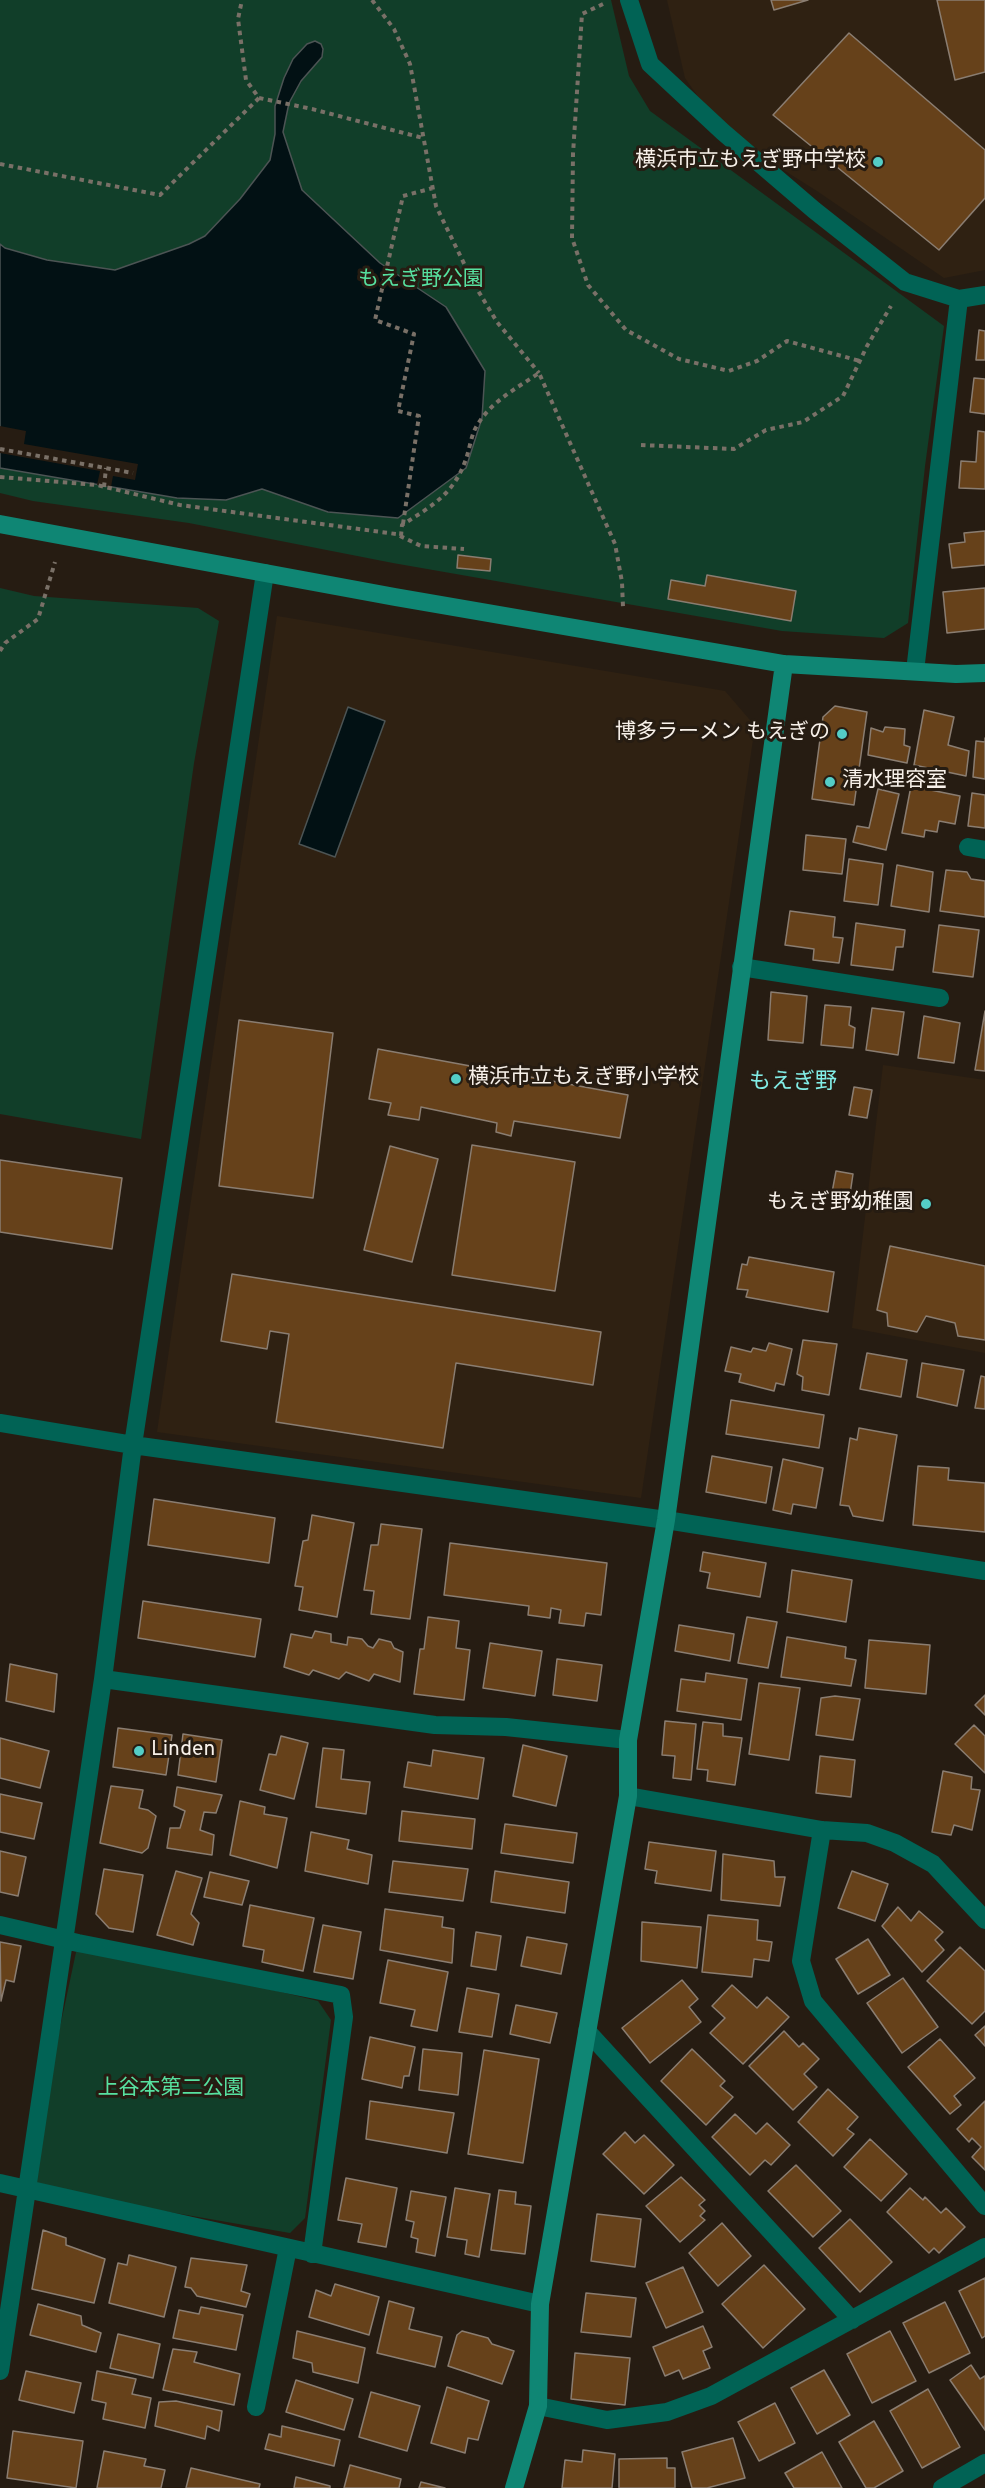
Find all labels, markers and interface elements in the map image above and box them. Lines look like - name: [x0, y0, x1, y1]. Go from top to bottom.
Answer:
- place label: 横浜市立もえぎ野中学校: [635, 149, 866, 175]
- marker: 横浜市立もえぎ野中学校: [871, 155, 885, 169]
- park label: もえぎ野公園: [358, 268, 484, 294]
- place label: 博多ラーメン もえぎの: [615, 721, 830, 747]
- marker: 博多ラーメン もえぎの: [835, 727, 849, 741]
- place label: 清水理容室: [842, 769, 947, 795]
- marker: 清水理容室: [823, 775, 837, 789]
- place label: 横浜市立もえぎ野小学校: [468, 1066, 699, 1092]
- district label: もえぎ野: [749, 1071, 837, 1097]
- marker: 横浜市立もえぎ野小学校: [449, 1072, 463, 1086]
- place label: もえぎ野幼稚園: [767, 1191, 914, 1217]
- marker: もえぎ野幼稚園: [919, 1197, 933, 1211]
- place label: Linden: [151, 1738, 215, 1764]
- marker: Linden: [132, 1744, 146, 1758]
- park label: 上谷本第二公園: [98, 2077, 244, 2103]

